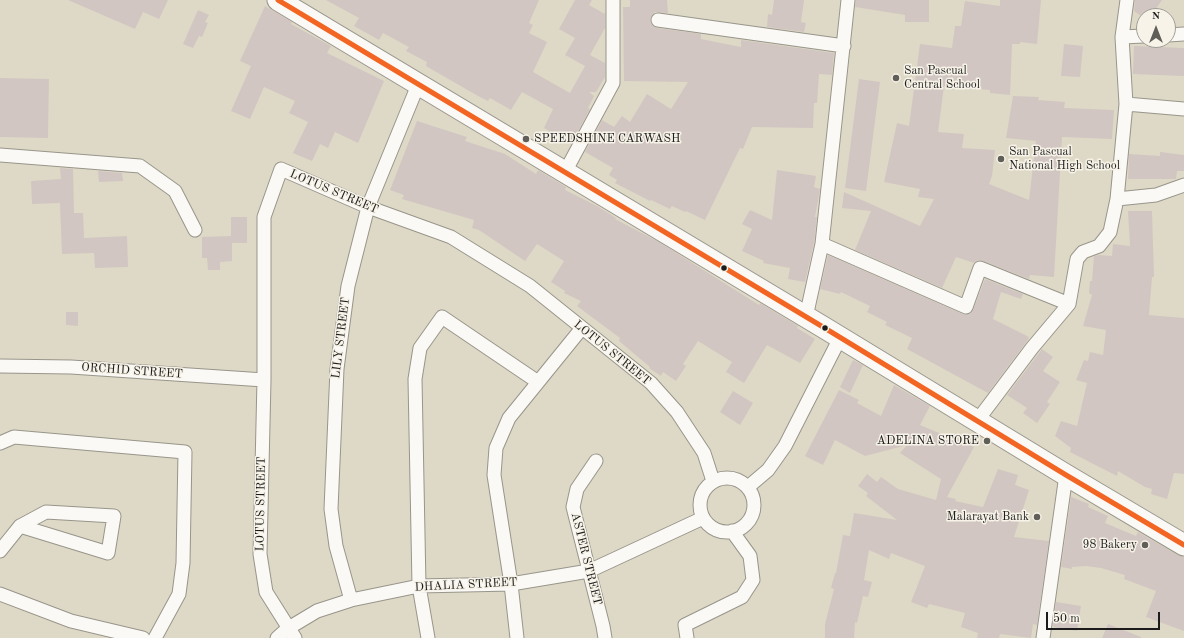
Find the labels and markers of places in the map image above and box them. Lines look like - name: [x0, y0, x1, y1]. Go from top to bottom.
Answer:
- place label: San Pascual Central School: [904, 64, 980, 92]
- marker: San Pascual Central School: [891, 73, 901, 83]
- place label: SPEEDSHINE CARWASH: [534, 132, 680, 146]
- marker: SPEEDSHINE CARWASH: [521, 134, 531, 144]
- place label: San Pascual National High School: [1009, 145, 1120, 173]
- marker: San Pascual National High School: [996, 154, 1006, 164]
- unlabelled marker: [719, 263, 729, 273]
- unlabelled marker: [820, 323, 830, 333]
- place label: ADELINA STORE: [877, 434, 979, 448]
- marker: ADELINA STORE: [982, 436, 992, 446]
- place label: Malarayat Bank: [947, 510, 1029, 524]
- marker: Malarayat Bank: [1032, 512, 1042, 522]
- place label: 98 Bakery: [1082, 538, 1137, 552]
- marker: 98 Bakery: [1140, 540, 1150, 550]

